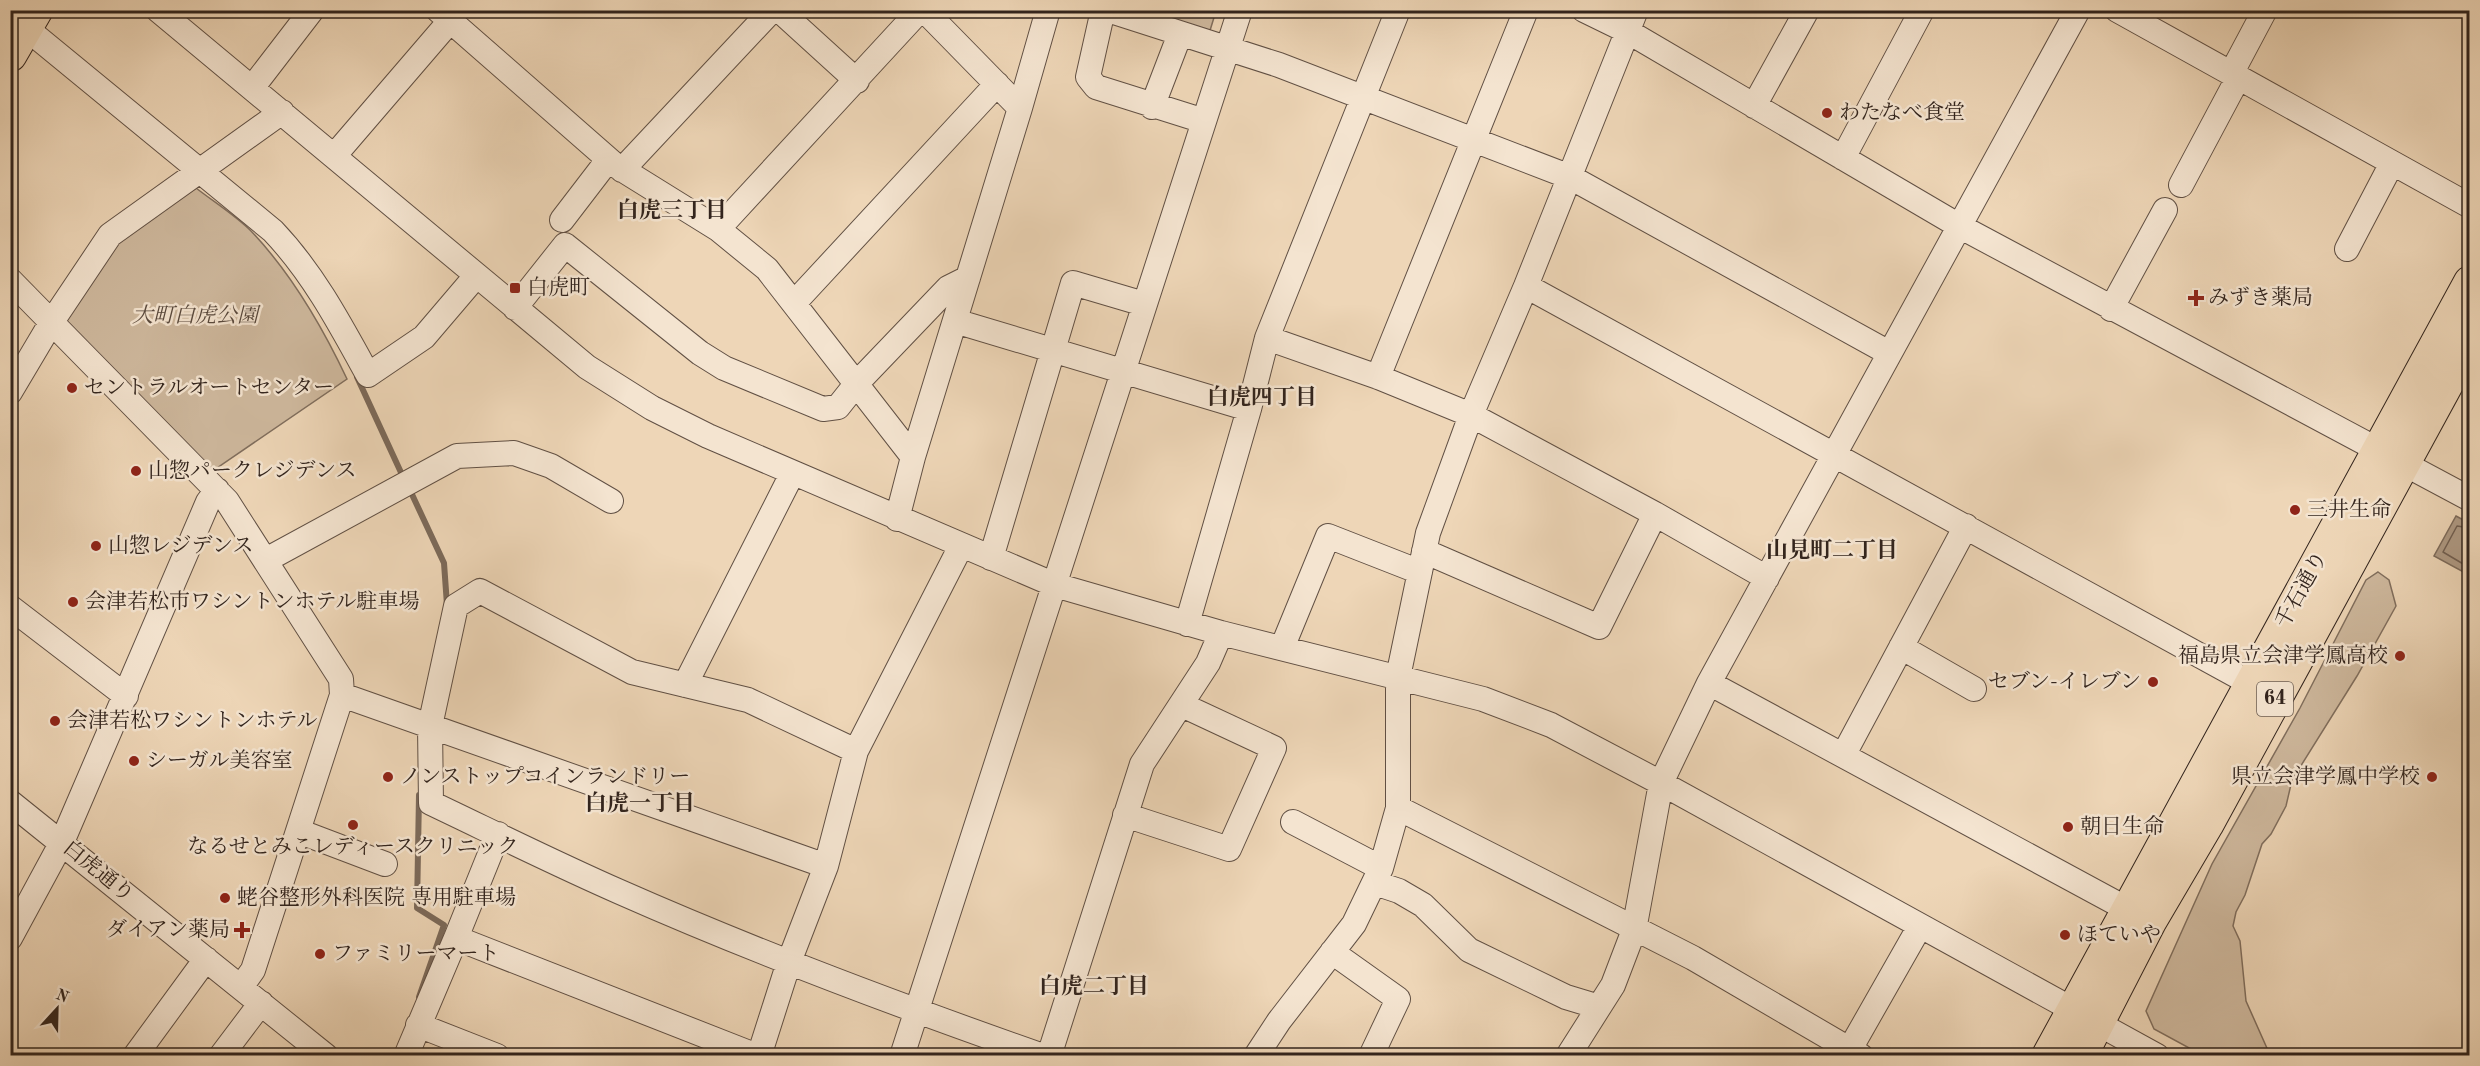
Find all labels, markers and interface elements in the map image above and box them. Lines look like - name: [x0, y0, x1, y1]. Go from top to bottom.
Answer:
- place label: わたなべ食堂: [1839, 101, 1965, 124]
- marker: わたなべ食堂: [1820, 106, 1834, 120]
- district label: 白虎三丁目: [617, 198, 727, 222]
- place label: 白虎町: [527, 276, 590, 299]
- marker: 白虎町: [508, 281, 522, 295]
- place label: みずき薬局: [2208, 286, 2313, 309]
- marker: みずき薬局: [2189, 291, 2203, 305]
- park label: 大町白虎公園: [132, 304, 261, 327]
- place label: セントラルオートセンター: [84, 377, 334, 399]
- marker: セントラルオートセンター: [65, 381, 79, 395]
- district label: 白虎四丁目: [1207, 385, 1317, 409]
- place label: 山惣パークレジデンス: [148, 459, 356, 482]
- marker: 山惣パークレジデンス: [129, 464, 143, 478]
- place label: 三井生命: [2307, 498, 2391, 521]
- marker: 三井生命: [2288, 503, 2302, 517]
- place label: 山惣レジデンス: [108, 534, 253, 557]
- district label: 山見町二丁目: [1766, 538, 1898, 562]
- marker: 山惣レジデンス: [89, 539, 103, 553]
- street label: 千石通り: [2271, 547, 2332, 632]
- place label: 会津若松市ワシントンホテル駐車場: [85, 590, 419, 613]
- marker: 会津若松市ワシントンホテル駐車場: [66, 595, 80, 609]
- place label: 福島県立会津学鳳高校: [2178, 644, 2388, 667]
- marker: 福島県立会津学鳳高校: [2393, 649, 2407, 663]
- place label: セブン-イレブン: [1988, 670, 2141, 693]
- marker: セブン-イレブン: [2146, 675, 2160, 689]
- road number: 64: [2257, 682, 2293, 716]
- place label: 会津若松ワシントンホテル: [67, 709, 317, 732]
- marker: 会津若松ワシントンホテル: [48, 714, 62, 728]
- place label: シーガル美容室: [146, 749, 293, 772]
- marker: シーガル美容室: [127, 754, 141, 768]
- place label: 県立会津学鳳中学校: [2231, 765, 2420, 788]
- place label: ノンストップコインランドリー: [400, 766, 690, 788]
- marker: ノンストップコインランドリー: [381, 770, 395, 784]
- marker: 県立会津学鳳中学校: [2425, 770, 2439, 784]
- district label: 白虎一丁目: [585, 791, 695, 815]
- place label: 朝日生命: [2080, 815, 2164, 838]
- marker: なるせとみこレディースクリニック: [346, 818, 360, 832]
- marker: 朝日生命: [2061, 820, 2075, 834]
- place label: なるせとみこレディースクリニック: [187, 835, 519, 858]
- street label: 白虎通り: [59, 836, 139, 907]
- place label: 蛯谷整形外科医院 専用駐車場: [237, 886, 516, 909]
- marker: 蛯谷整形外科医院 専用駐車場: [218, 891, 232, 905]
- place label: ダイアン薬局: [106, 918, 230, 941]
- marker: ダイアン薬局: [235, 923, 249, 937]
- place label: ほていや: [2077, 924, 2161, 946]
- marker: ほていや: [2058, 928, 2072, 942]
- place label: ファミリーマート: [332, 944, 500, 965]
- marker: ファミリーマート: [313, 947, 327, 961]
- district label: 白虎二丁目: [1039, 974, 1149, 998]
- north arrow: [27, 979, 87, 1039]
- text: N: [53, 987, 71, 1007]

